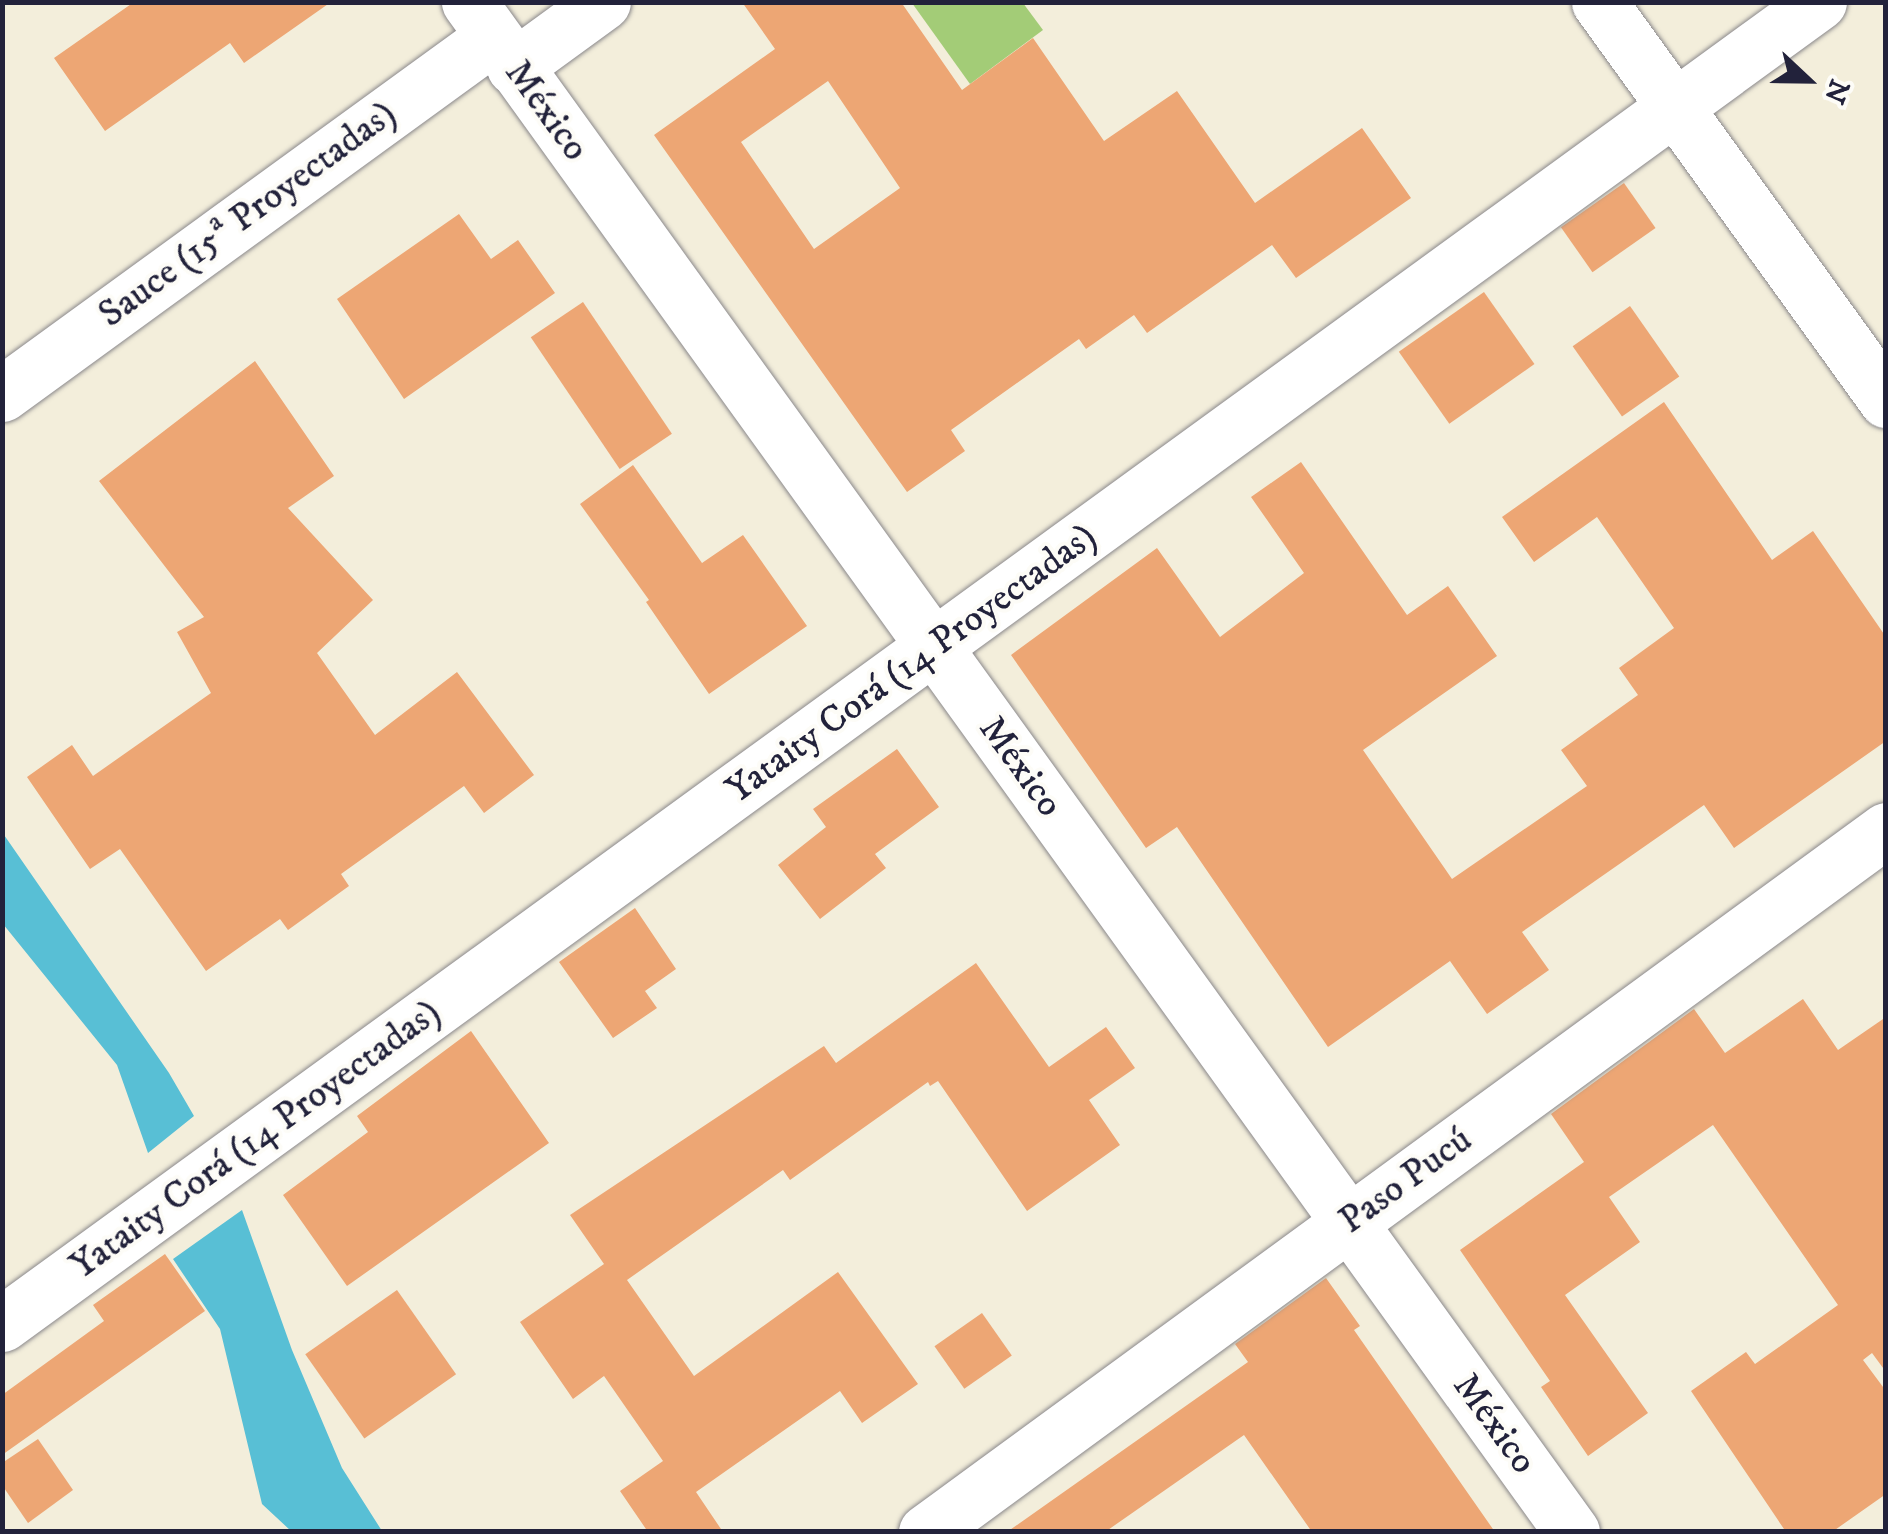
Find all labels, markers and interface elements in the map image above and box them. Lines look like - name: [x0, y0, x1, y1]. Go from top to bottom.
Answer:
- north arrow: [1758, 30, 1858, 130]
- street label: México: [494, 52, 598, 170]
- text: N: [1816, 74, 1857, 109]
- street label: Sauce (15ª Proyectadas): [90, 92, 406, 338]
- street label: Yataity Corá (14 Proyectadas): [718, 514, 1106, 814]
- street label: México: [968, 708, 1072, 826]
- street label: Yataity Corá (14 Proyectadas): [62, 990, 450, 1290]
- street label: Paso Pucú: [1331, 1118, 1481, 1244]
- street label: México: [1442, 1365, 1546, 1483]

